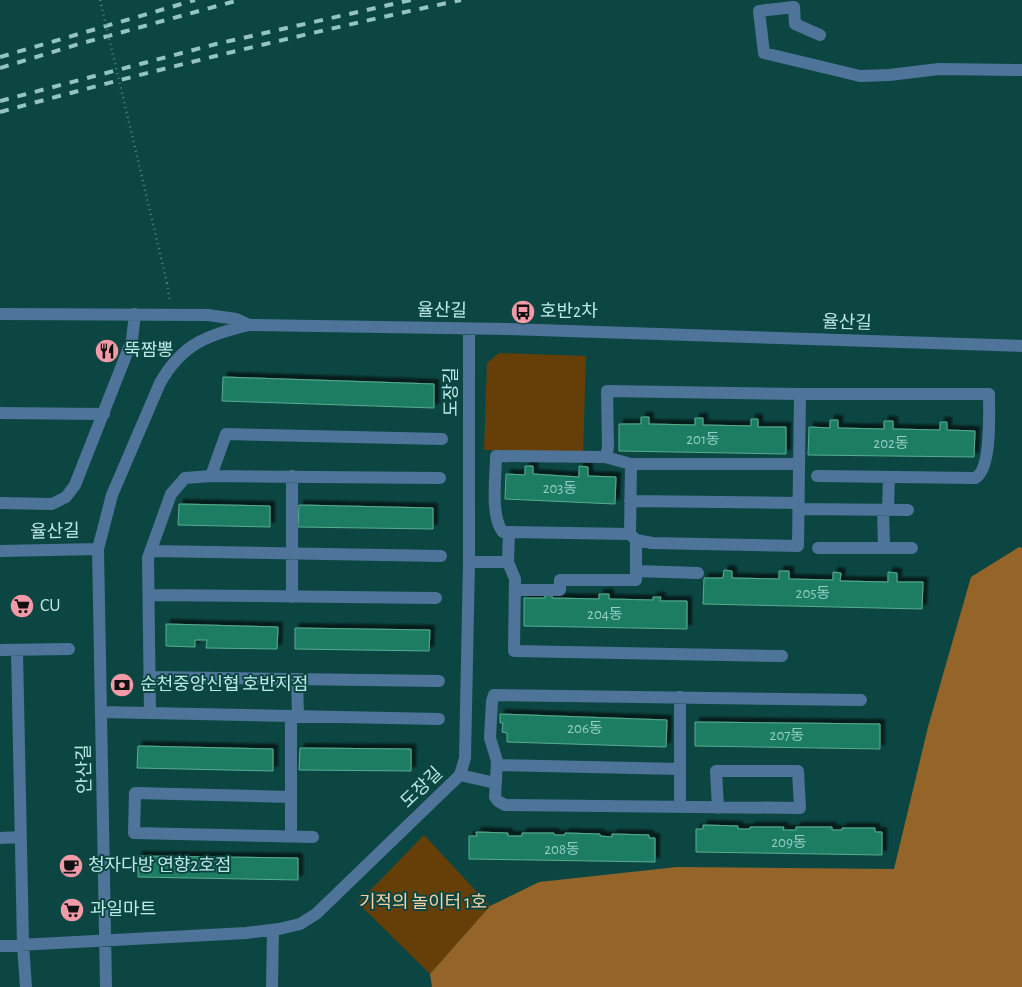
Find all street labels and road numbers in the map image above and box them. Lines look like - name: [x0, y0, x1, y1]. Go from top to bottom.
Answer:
- street label: 율산길: [417, 301, 467, 320]
- street label: 율산길: [822, 312, 872, 333]
- street label: 도장길: [441, 367, 461, 417]
- street label: 율산길: [30, 522, 80, 541]
- street label: 안산길: [75, 744, 94, 794]
- street label: 도장길: [396, 763, 446, 812]

